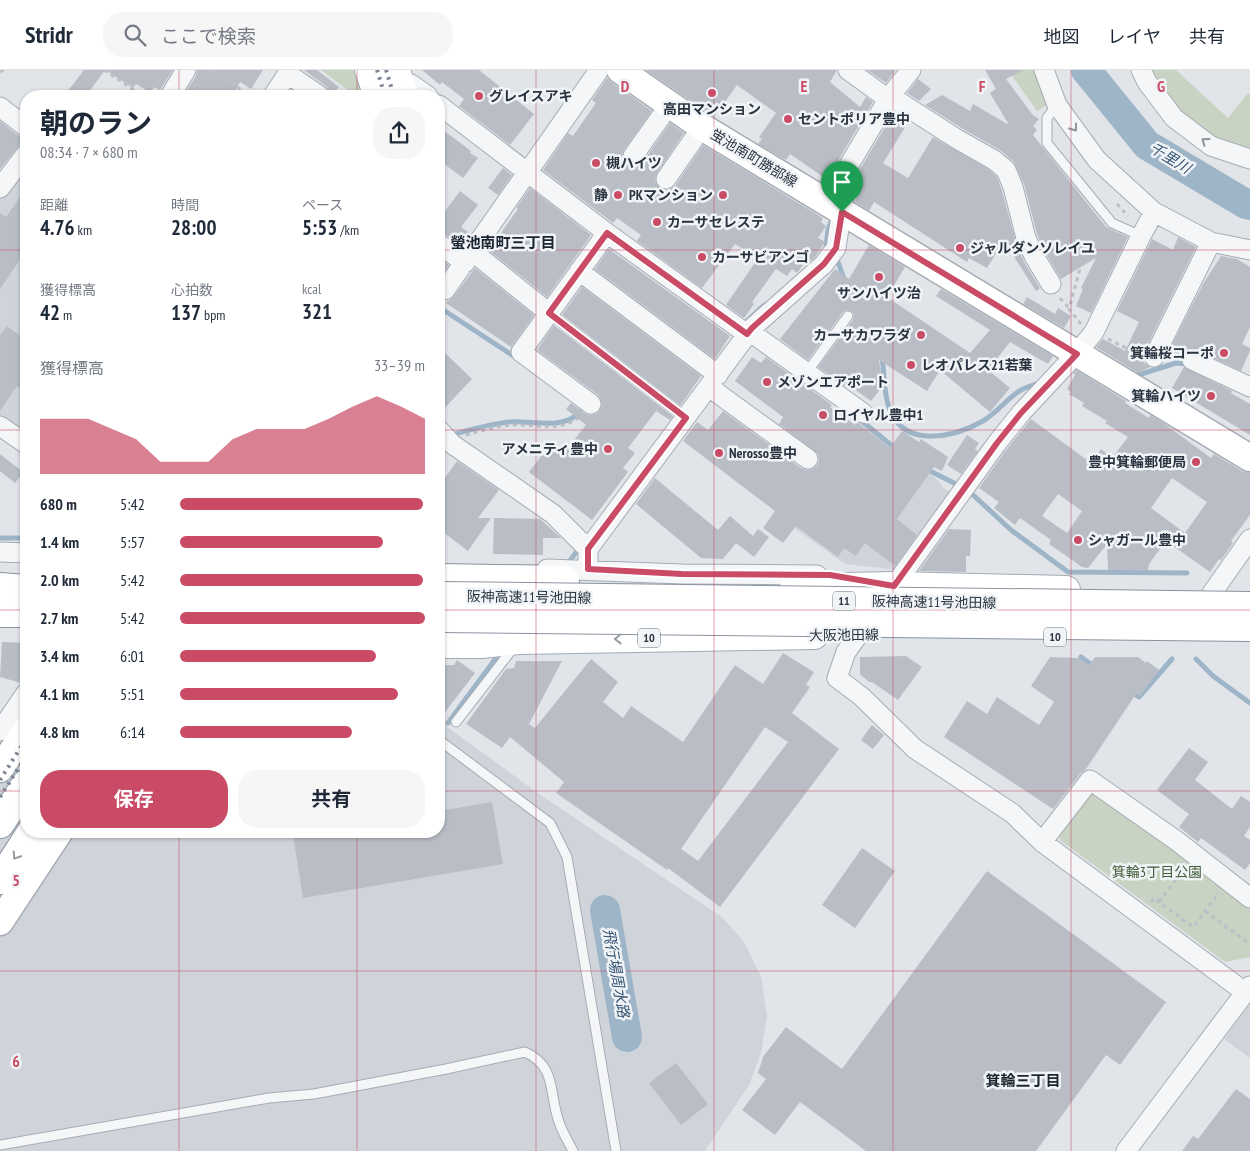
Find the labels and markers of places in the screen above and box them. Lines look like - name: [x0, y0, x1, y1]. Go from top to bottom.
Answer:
- place label: グレイスアキ: [489, 87, 573, 105]
- marker: 高田マンション: [706, 87, 718, 99]
- marker: グレイスアキ: [473, 90, 485, 102]
- place label: 高田マンション: [663, 100, 761, 118]
- place label: セントポリア豊中: [798, 110, 910, 128]
- marker: セントポリア豊中: [782, 113, 794, 125]
- place label: 槻ハイツ: [606, 154, 662, 172]
- marker: 槻ハイツ: [590, 157, 602, 169]
- pin: [821, 161, 863, 212]
- place label: 静: [594, 186, 608, 204]
- place label: PKマンション: [629, 186, 713, 204]
- marker: 静: [612, 189, 624, 201]
- marker: PKマンション: [717, 189, 729, 201]
- place label: カーサセレステ: [667, 213, 765, 231]
- marker: カーサセレステ: [651, 216, 663, 228]
- place label: ジャルダンソレイユ: [970, 239, 1095, 257]
- marker: ジャルダンソレイユ: [954, 242, 966, 254]
- place label: カーサビアンゴ: [712, 248, 809, 266]
- marker: カーサビアンゴ: [696, 251, 708, 263]
- marker: サンハイツ治: [873, 271, 885, 283]
- place label: サンハイツ治: [837, 284, 921, 302]
- place label: カーサカワラダ: [813, 326, 911, 344]
- marker: カーサカワラダ: [915, 329, 927, 341]
- place label: 箕輪桜コーポ: [1130, 344, 1214, 362]
- marker: 箕輪桜コーポ: [1218, 347, 1230, 359]
- place label: レオパレス21若葉: [921, 356, 1032, 374]
- marker: レオパレス21若葉: [905, 359, 917, 371]
- place label: メゾンエアポート: [777, 373, 889, 391]
- marker: メゾンエアポート: [761, 376, 773, 388]
- place label: 箕輪ハイツ: [1131, 387, 1201, 405]
- marker: 箕輪ハイツ: [1205, 390, 1217, 402]
- place label: ロイヤル豊中1: [833, 406, 923, 424]
- marker: ロイヤル豊中1: [817, 409, 829, 421]
- place label: アメニティ豊中: [502, 440, 598, 458]
- marker: アメニティ豊中: [602, 443, 614, 455]
- place label: Nerosso豊中: [729, 444, 797, 462]
- marker: Nerosso豊中: [713, 447, 725, 459]
- place label: 豊中箕輪郵便局: [1088, 453, 1186, 471]
- marker: 豊中箕輪郵便局: [1190, 456, 1202, 468]
- place label: シャガール豊中: [1088, 531, 1186, 549]
- marker: シャガール豊中: [1072, 534, 1084, 546]

